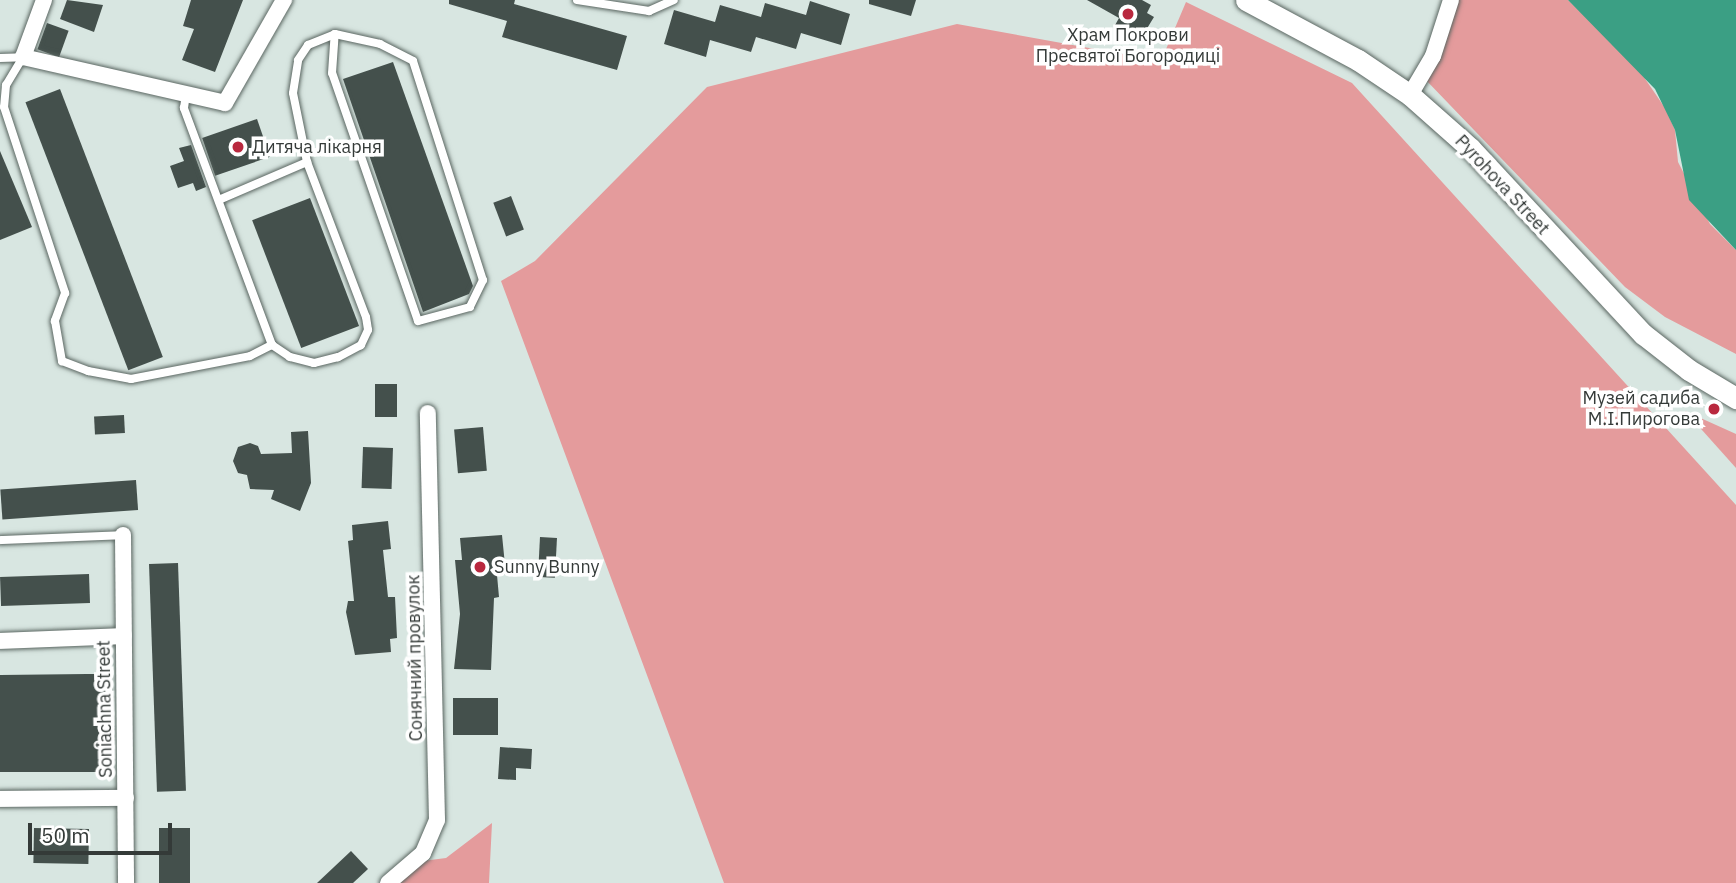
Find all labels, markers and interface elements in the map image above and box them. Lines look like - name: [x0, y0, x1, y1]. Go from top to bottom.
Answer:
- marker: Храм Покрови Пресвятої Богородиці: [1120, 6, 1136, 22]
- place label: Храм Покрови Пресвятої Богородиці: [1036, 25, 1220, 68]
- street label: Pyrohova Street: [1450, 131, 1554, 239]
- place label: Дитяча лікарня: [252, 136, 382, 158]
- marker: Дитяча лікарня: [230, 139, 246, 155]
- place label: Музей садиба М.І.Пирогова: [1582, 388, 1700, 430]
- marker: Музей садиба М.І.Пирогова: [1706, 401, 1722, 417]
- place label: Sunny Bunny: [494, 556, 599, 578]
- marker: Sunny Bunny: [472, 559, 488, 575]
- street label: Сонячний провулок: [403, 574, 427, 742]
- street label: Soniachna Street: [93, 640, 117, 778]
- scale bar: [32, 810, 175, 854]
- text: 50 m: [41, 821, 90, 849]

